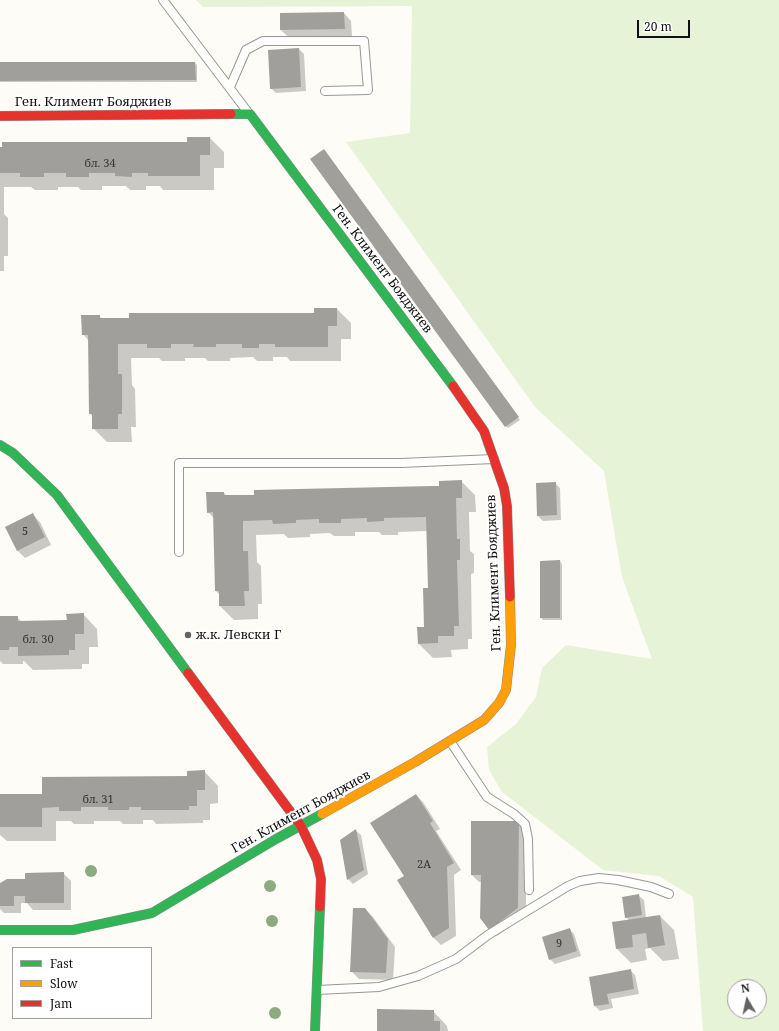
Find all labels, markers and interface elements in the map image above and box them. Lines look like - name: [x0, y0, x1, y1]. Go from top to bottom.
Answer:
- scale bar: [639, 12, 692, 38]
- text: 20 m: [644, 18, 672, 35]
- street label: Ген. Климент Бояджиев: [15, 94, 171, 110]
- house number: бл. 34: [84, 157, 116, 171]
- street label: Ген. Климент Бояджиев: [329, 202, 435, 336]
- street label: Ген. Климент Бояджиев: [483, 494, 505, 652]
- house number: 5: [22, 525, 28, 539]
- place label: ж.к. Левски Г: [196, 627, 281, 643]
- marker: ж.к. Левски Г: [183, 630, 193, 640]
- house number: бл. 30: [22, 633, 54, 647]
- street label: Ген. Климент Бояджиев: [229, 767, 373, 857]
- house number: бл. 31: [82, 793, 114, 807]
- house number: 2А: [417, 858, 431, 872]
- house number: 9: [556, 937, 562, 951]
- legend: [12, 947, 152, 1019]
- text: Fast: [50, 955, 73, 972]
- text: Slow: [50, 975, 78, 992]
- north arrow: [727, 979, 767, 1019]
- text: N: [740, 980, 751, 996]
- text: Jam: [50, 995, 72, 1012]

